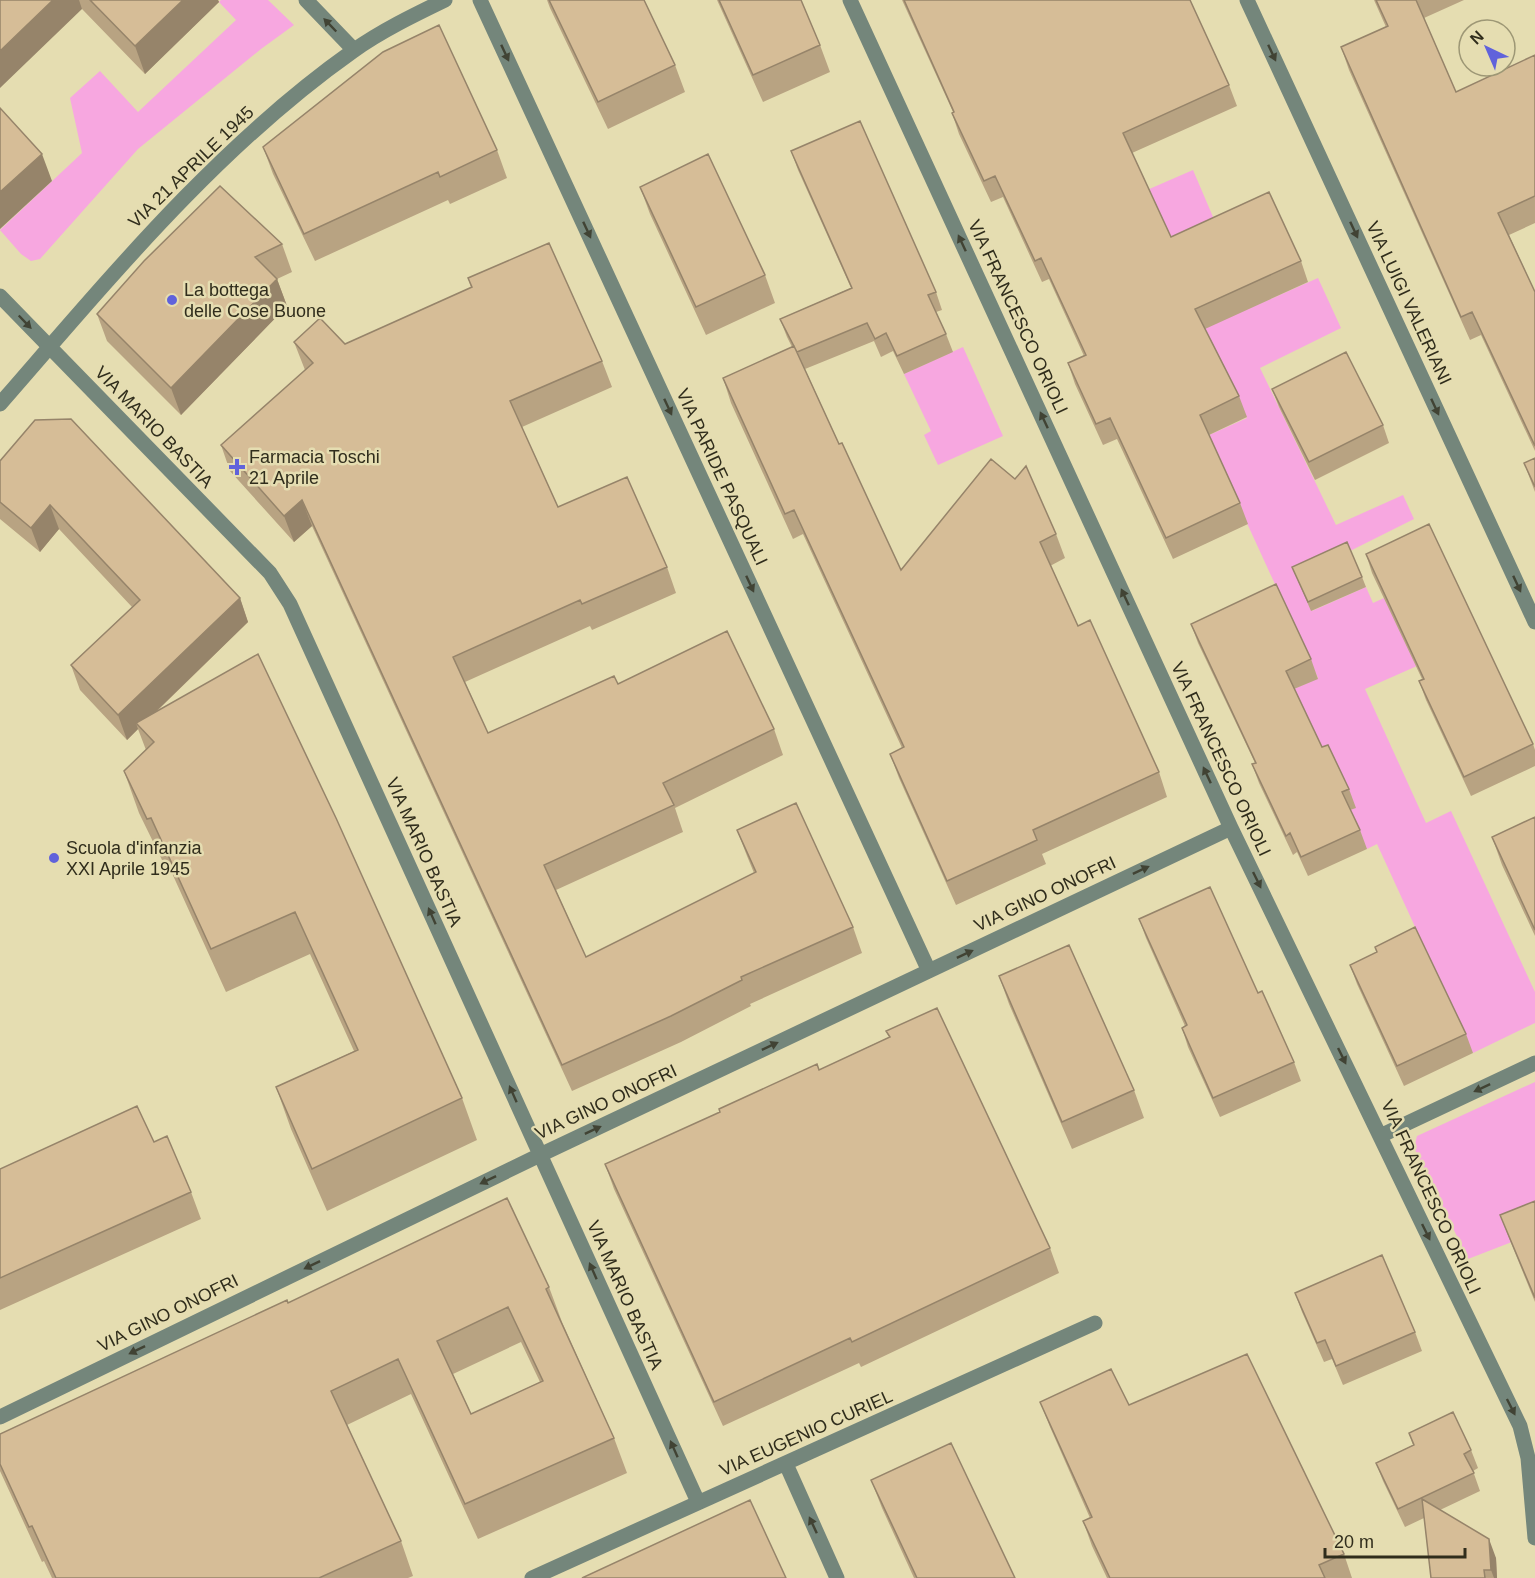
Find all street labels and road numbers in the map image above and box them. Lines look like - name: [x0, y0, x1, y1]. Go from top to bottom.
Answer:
- street label: VIA 21 APRILE 1945: [124, 102, 258, 232]
- street label: VIA FRANCESCO ORIOLI: [964, 217, 1072, 417]
- street label: VIA LUIGI VALERIANI: [1362, 218, 1456, 388]
- street label: VIA MARIO BASTIA: [91, 362, 217, 492]
- street label: VIA PARIDE PASQUALI: [672, 386, 772, 568]
- street label: VIA FRANCESCO ORIOLI: [1167, 659, 1275, 859]
- street label: VIA MARIO BASTIA: [382, 774, 466, 930]
- street label: VIA GINO ONOFRI: [971, 852, 1119, 936]
- street label: VIA GINO ONOFRI: [532, 1060, 680, 1144]
- street label: VIA FRANCESCO ORIOLI: [1377, 1097, 1485, 1297]
- street label: VIA MARIO BASTIA: [583, 1217, 667, 1373]
- street label: VIA GINO ONOFRI: [94, 1270, 242, 1356]
- street label: VIA EUGENIO CURIEL: [716, 1386, 896, 1480]

